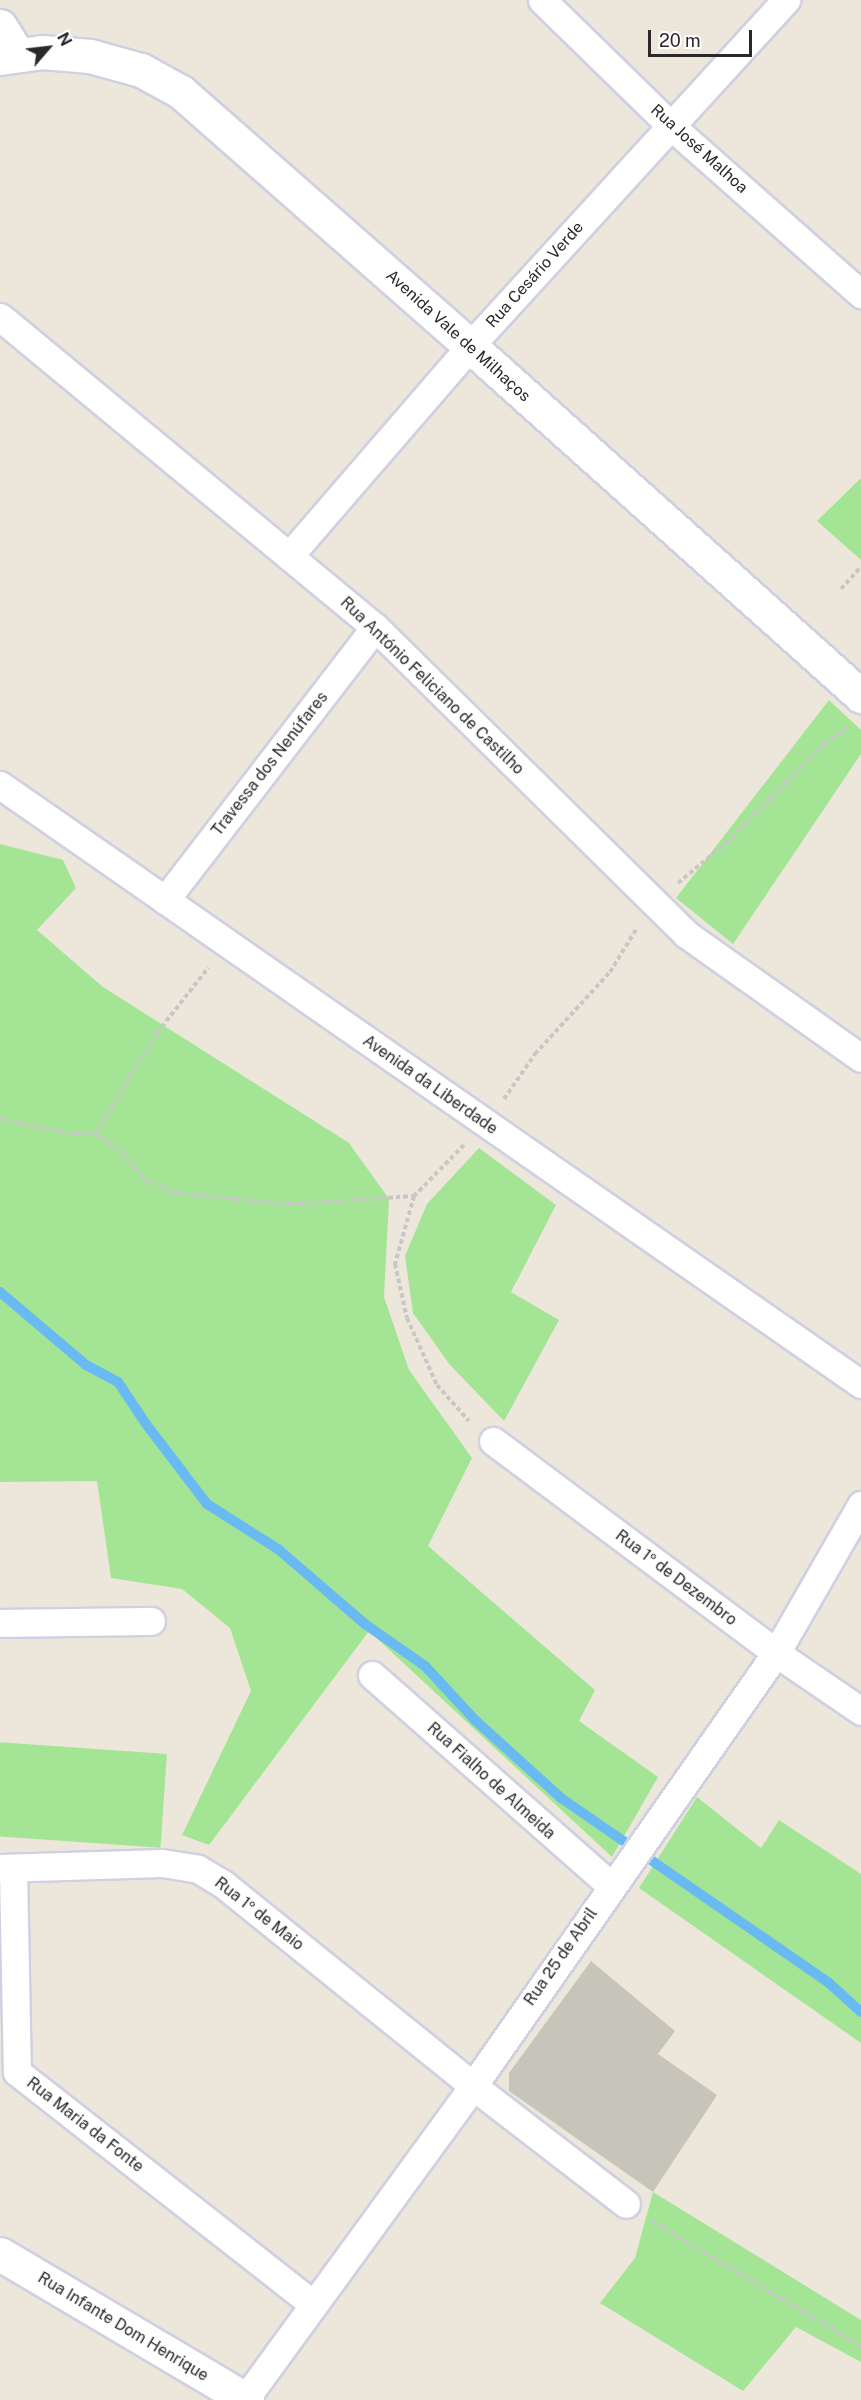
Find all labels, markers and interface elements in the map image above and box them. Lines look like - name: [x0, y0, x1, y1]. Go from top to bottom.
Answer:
- north arrow: [18, 18, 78, 78]
- scale bar: [651, 18, 754, 56]
- text: N: [53, 29, 76, 49]
- text: 20 m: [659, 30, 701, 51]
- street label: Rua José Malhoa: [647, 100, 751, 198]
- street label: Rua Cesário Verde: [482, 218, 588, 332]
- street label: Avenida Vale de Milhaços: [382, 266, 534, 406]
- street label: Rua António Feliciano de Castilho: [336, 593, 528, 779]
- street label: Travessa dos Nenúfares: [208, 688, 332, 840]
- street label: Avenida da Liberdade: [359, 1031, 501, 1139]
- street label: Rua 1º de Dezembro: [611, 1526, 741, 1630]
- street label: Rua Fialho de Almeida: [423, 1718, 559, 1844]
- street label: Rua 1º de Maio: [211, 1873, 307, 1955]
- street label: Rua 25 de Abril: [520, 1904, 602, 2010]
- street label: Rua Maria da Fonte: [23, 2073, 147, 2177]
- street label: Rua Infante Dom Henrique: [34, 2268, 212, 2386]

